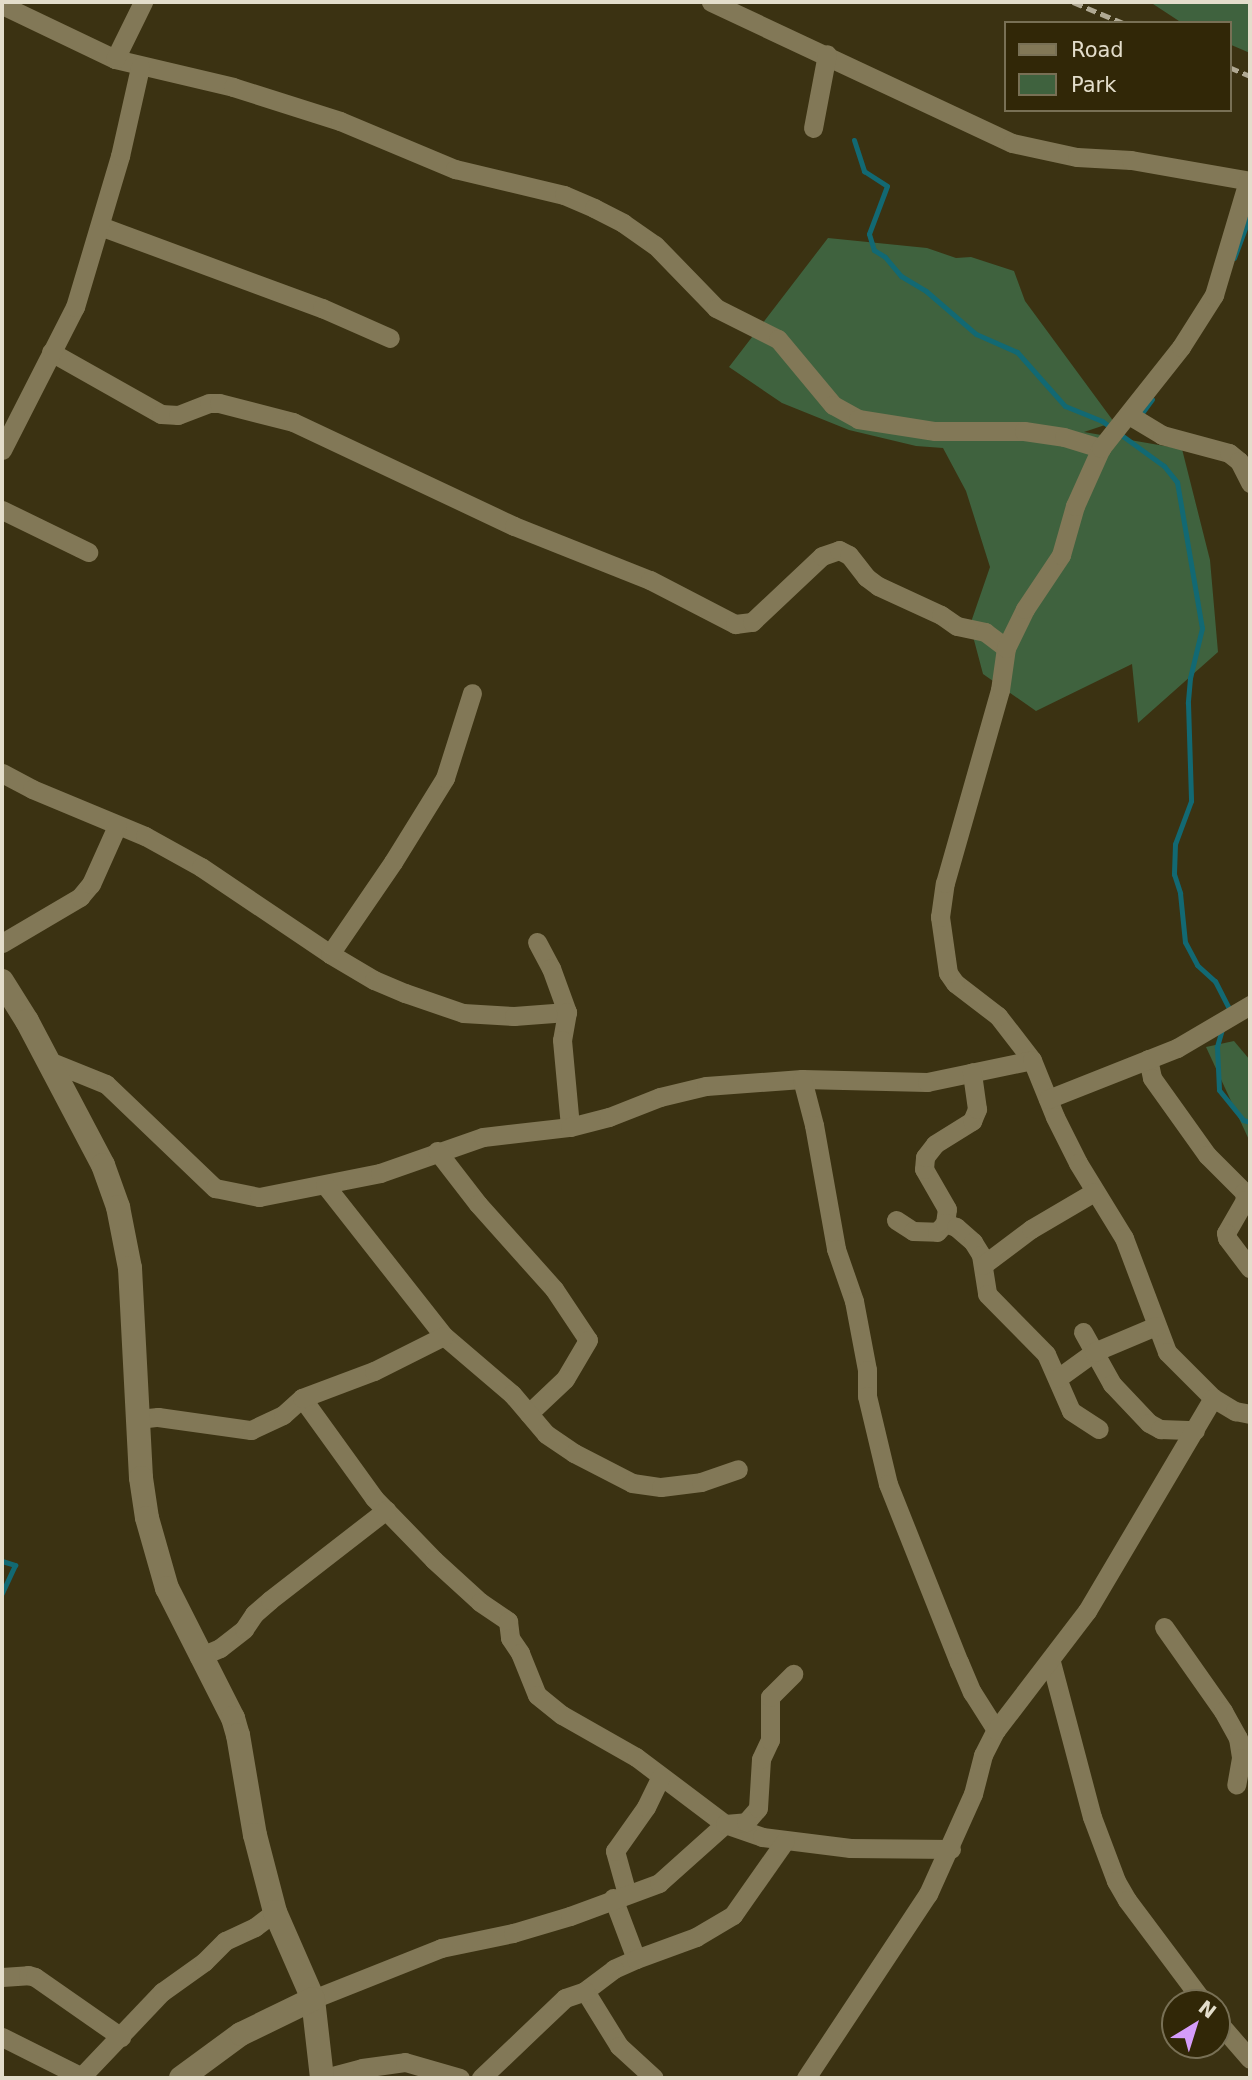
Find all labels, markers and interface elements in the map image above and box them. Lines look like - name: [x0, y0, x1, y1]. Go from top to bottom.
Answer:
- legend: [1004, 21, 1231, 112]
- text: Road: [1071, 38, 1124, 62]
- text: Park: [1071, 73, 1116, 97]
- north arrow: [1161, 1989, 1231, 2059]
- text: N: [1195, 1995, 1221, 2023]

